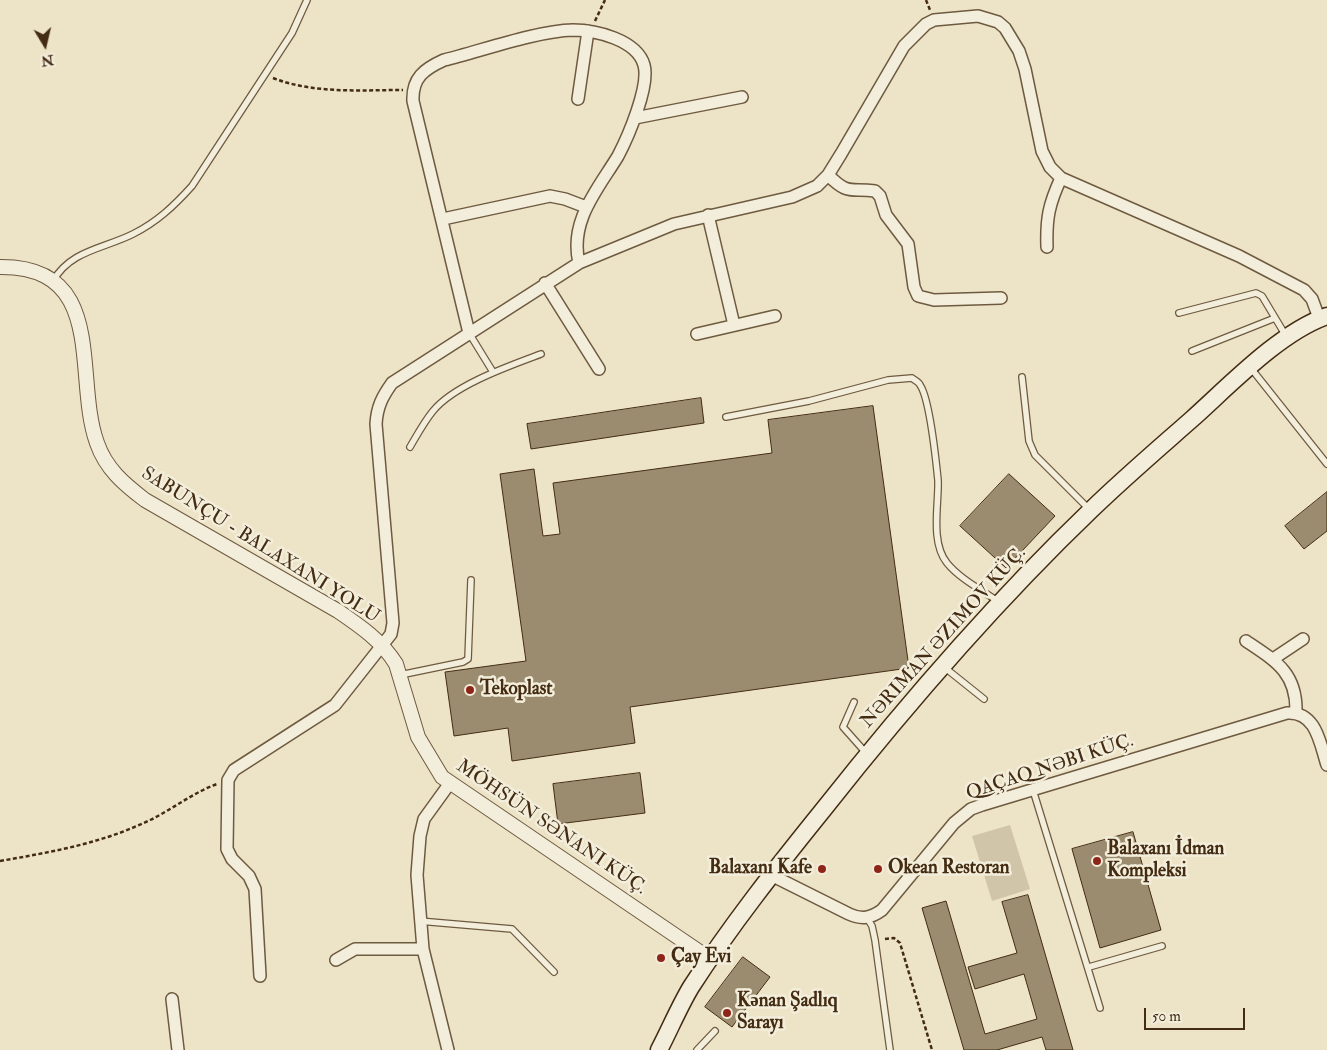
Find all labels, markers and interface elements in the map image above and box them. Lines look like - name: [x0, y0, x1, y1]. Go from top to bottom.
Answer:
- north arrow: [20, 20, 70, 70]
- text: N: [40, 51, 55, 70]
- street label: SABUNÇU - BALAXANI YOLU: [137, 463, 383, 629]
- street label: NƏRIMAN ƏZIMOV KÜÇ.: [857, 543, 1031, 733]
- place label: Tekoplast: [480, 679, 552, 701]
- marker: Tekoplast: [464, 684, 476, 696]
- street label: QAÇAQ NƏBI KÜÇ.: [963, 730, 1137, 806]
- street label: MÖHSÜN SƏNANI KÜÇ.: [451, 756, 651, 900]
- place label: Balaxanı İdman Kompleksi: [1107, 839, 1224, 883]
- marker: Balaxanı İdman Kompleksi: [1091, 855, 1103, 867]
- place label: Balaxanı Kafe: [709, 858, 812, 880]
- place label: Okean Restoran: [888, 858, 1010, 880]
- marker: Balaxanı Kafe: [816, 863, 828, 875]
- marker: Okean Restoran: [872, 863, 884, 875]
- place label: Çay Evi: [671, 947, 731, 969]
- marker: Çay Evi: [655, 952, 667, 964]
- place label: Kənan Şadlıq Sarayı: [737, 991, 838, 1035]
- scale bar: [1147, 998, 1248, 1030]
- marker: Kənan Şadlıq Sarayı: [721, 1007, 733, 1019]
- text: 50 m: [1152, 1007, 1181, 1026]

